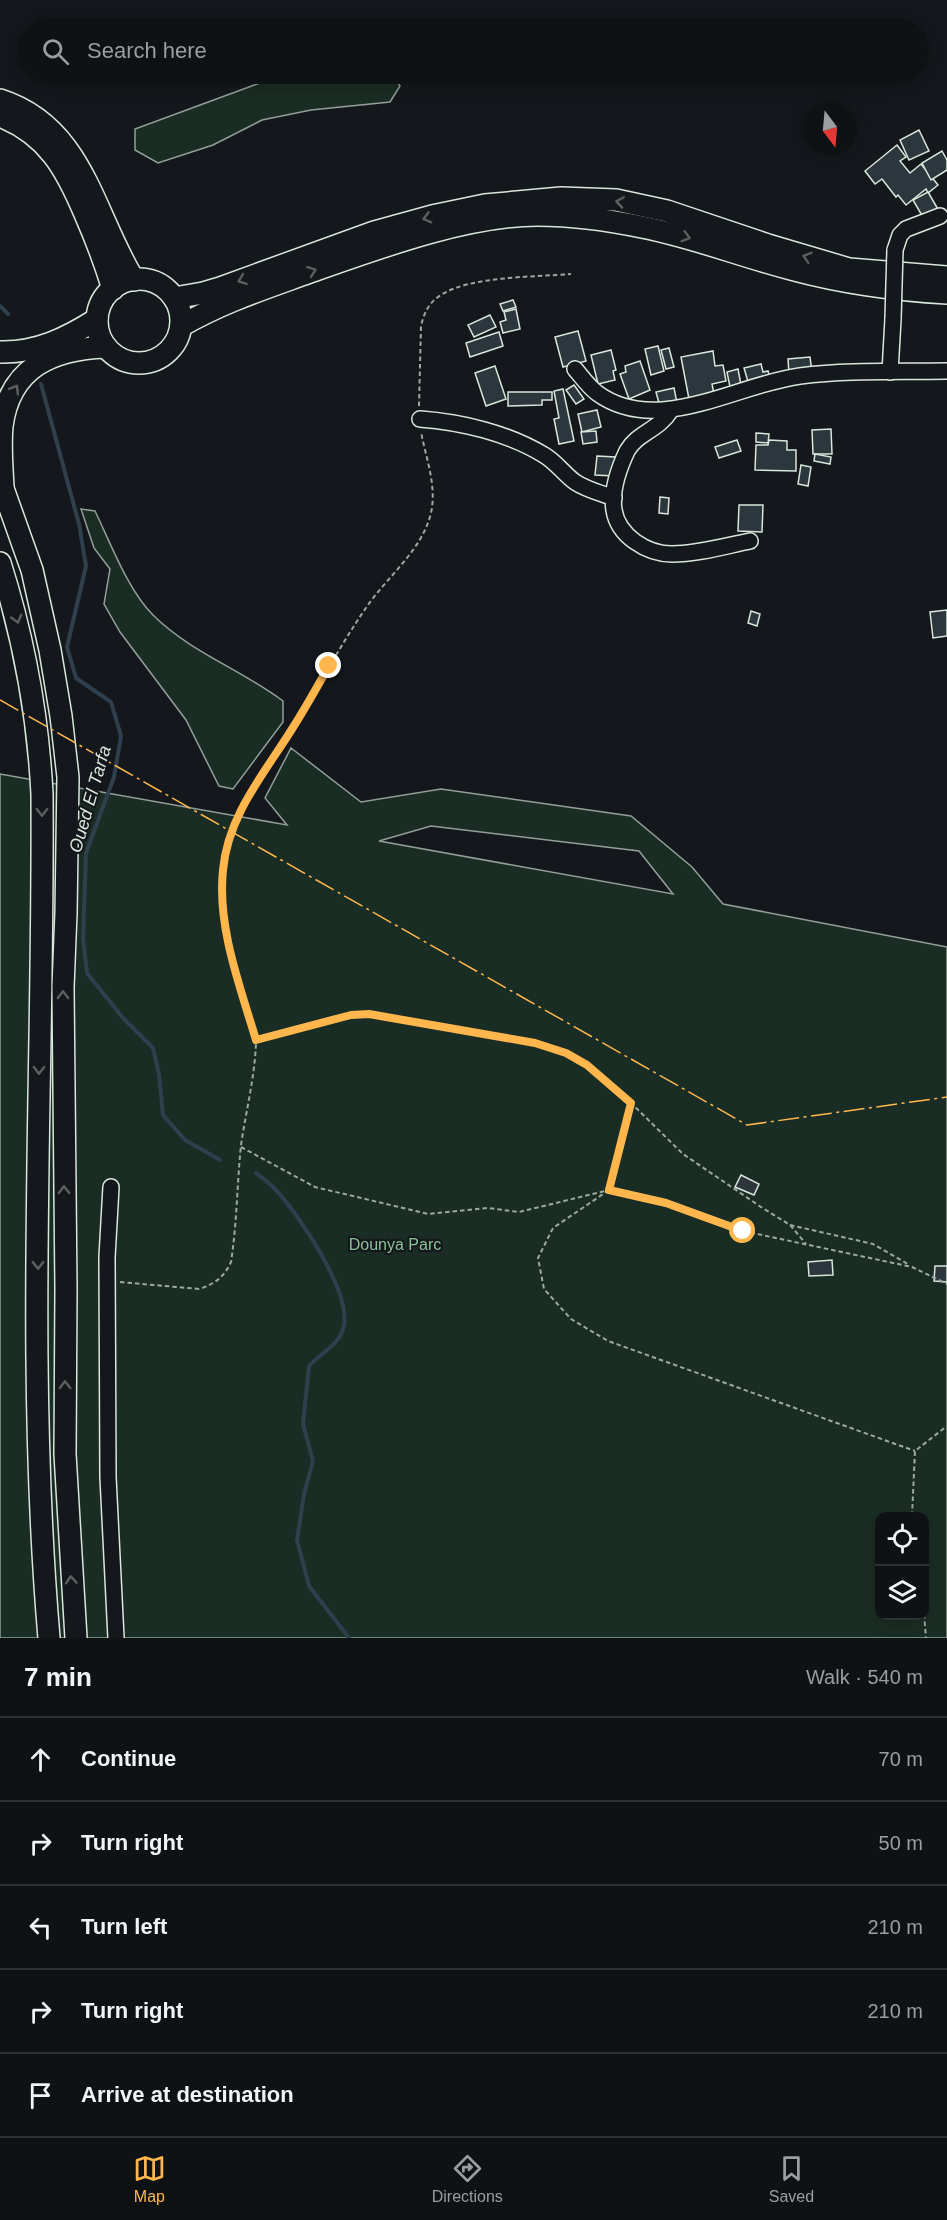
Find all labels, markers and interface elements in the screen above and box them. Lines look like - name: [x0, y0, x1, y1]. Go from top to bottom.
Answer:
- search box: [18, 18, 929, 84]
- icon: search: [39, 35, 72, 68]
- text: Search here: [87, 38, 207, 63]
- north arrow: [803, 102, 857, 156]
- one-way arrow: [615, 196, 625, 208]
- one-way arrow: [422, 210, 432, 223]
- one-way arrow: [680, 230, 691, 242]
- one-way arrow: [802, 252, 813, 264]
- one-way arrow: [306, 266, 317, 279]
- one-way arrow: [237, 273, 248, 285]
- one-way arrow: [8, 385, 20, 395]
- one-way arrow: [9, 614, 22, 624]
- route end: [315, 652, 341, 678]
- water label: Oued El Tarfa: [65, 743, 115, 855]
- one-way arrow: [36, 808, 48, 817]
- one-way arrow: [57, 990, 69, 999]
- one-way arrow: [33, 1065, 46, 1074]
- one-way arrow: [58, 1185, 70, 1194]
- route start: [729, 1217, 755, 1243]
- park label: Dounya Parc: [349, 1236, 441, 1253]
- one-way arrow: [32, 1260, 44, 1269]
- one-way arrow: [59, 1380, 71, 1389]
- map controls: [875, 1512, 929, 1620]
- button: locate: [875, 1512, 929, 1566]
- button: layers: [875, 1566, 929, 1620]
- one-way arrow: [65, 1575, 78, 1584]
- text: 7 min: [24, 1662, 92, 1692]
- text: Walk · 540 m: [806, 1666, 923, 1688]
- icon: ahead: [24, 1743, 57, 1776]
- text: Continue: [81, 1746, 176, 1771]
- text: 70 m: [879, 1748, 923, 1770]
- icon: right: [24, 1827, 57, 1860]
- text: Turn right: [81, 1830, 183, 1855]
- text: 50 m: [879, 1832, 923, 1854]
- icon: left: [24, 1911, 57, 1944]
- text: Turn left: [81, 1914, 167, 1939]
- text: 210 m: [867, 1916, 923, 1938]
- icon: right: [24, 1995, 57, 2028]
- text: Turn right: [81, 1998, 183, 2023]
- text: 210 m: [867, 2000, 923, 2022]
- icon: arrive: [24, 2079, 57, 2112]
- text: Arrive at destination: [81, 2082, 294, 2107]
- tab: Map: [133, 2152, 166, 2206]
- tab: Directions: [432, 2152, 503, 2206]
- tab: Saved: [769, 2152, 814, 2206]

